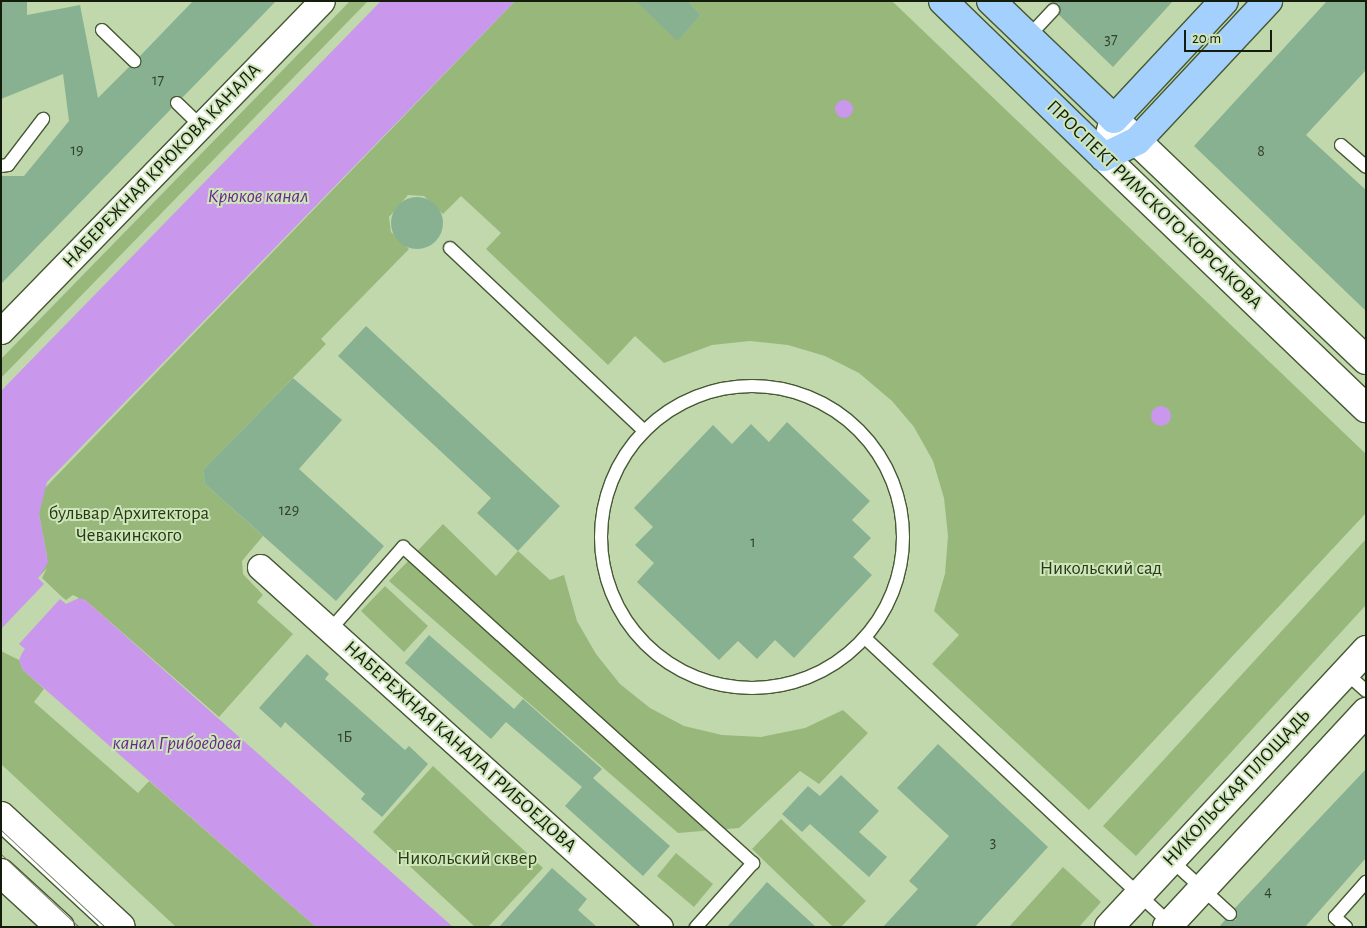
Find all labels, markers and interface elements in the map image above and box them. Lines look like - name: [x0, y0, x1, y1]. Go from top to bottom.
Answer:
- scale bar: [1187, 20, 1274, 52]
- house number: 37: [1104, 29, 1118, 49]
- text: 20 m: [1192, 31, 1221, 46]
- street label: НАБЕРЕЖНАЯ КРЮКОВА КАНАЛА: [58, 59, 266, 273]
- house number: 17: [152, 70, 164, 90]
- street label: ПРОСПЕКТ РИМСКОГО-КОРСАКОВА: [1041, 96, 1267, 314]
- house number: 19: [70, 140, 84, 160]
- house number: 8: [1257, 141, 1265, 161]
- water label: Крюков канал: [208, 184, 308, 208]
- house number: 129: [279, 500, 299, 520]
- park label: бульвар Архитектора Чевакинского: [49, 503, 209, 547]
- house number: 1: [750, 532, 756, 552]
- park label: Никольский сад: [1040, 558, 1162, 580]
- street label: НАБЕРЕЖНАЯ КАНАЛА ГРИБОЕДОВА: [339, 637, 581, 857]
- street label: НИКОЛЬСКАЯ ПЛОЩАДЬ: [1158, 705, 1316, 871]
- house number: 1Б: [338, 727, 352, 747]
- water label: канал Грибоедова: [113, 731, 241, 755]
- house number: 3: [990, 832, 996, 852]
- park label: Никольский сквер: [397, 848, 537, 870]
- house number: 4: [1264, 881, 1272, 901]

